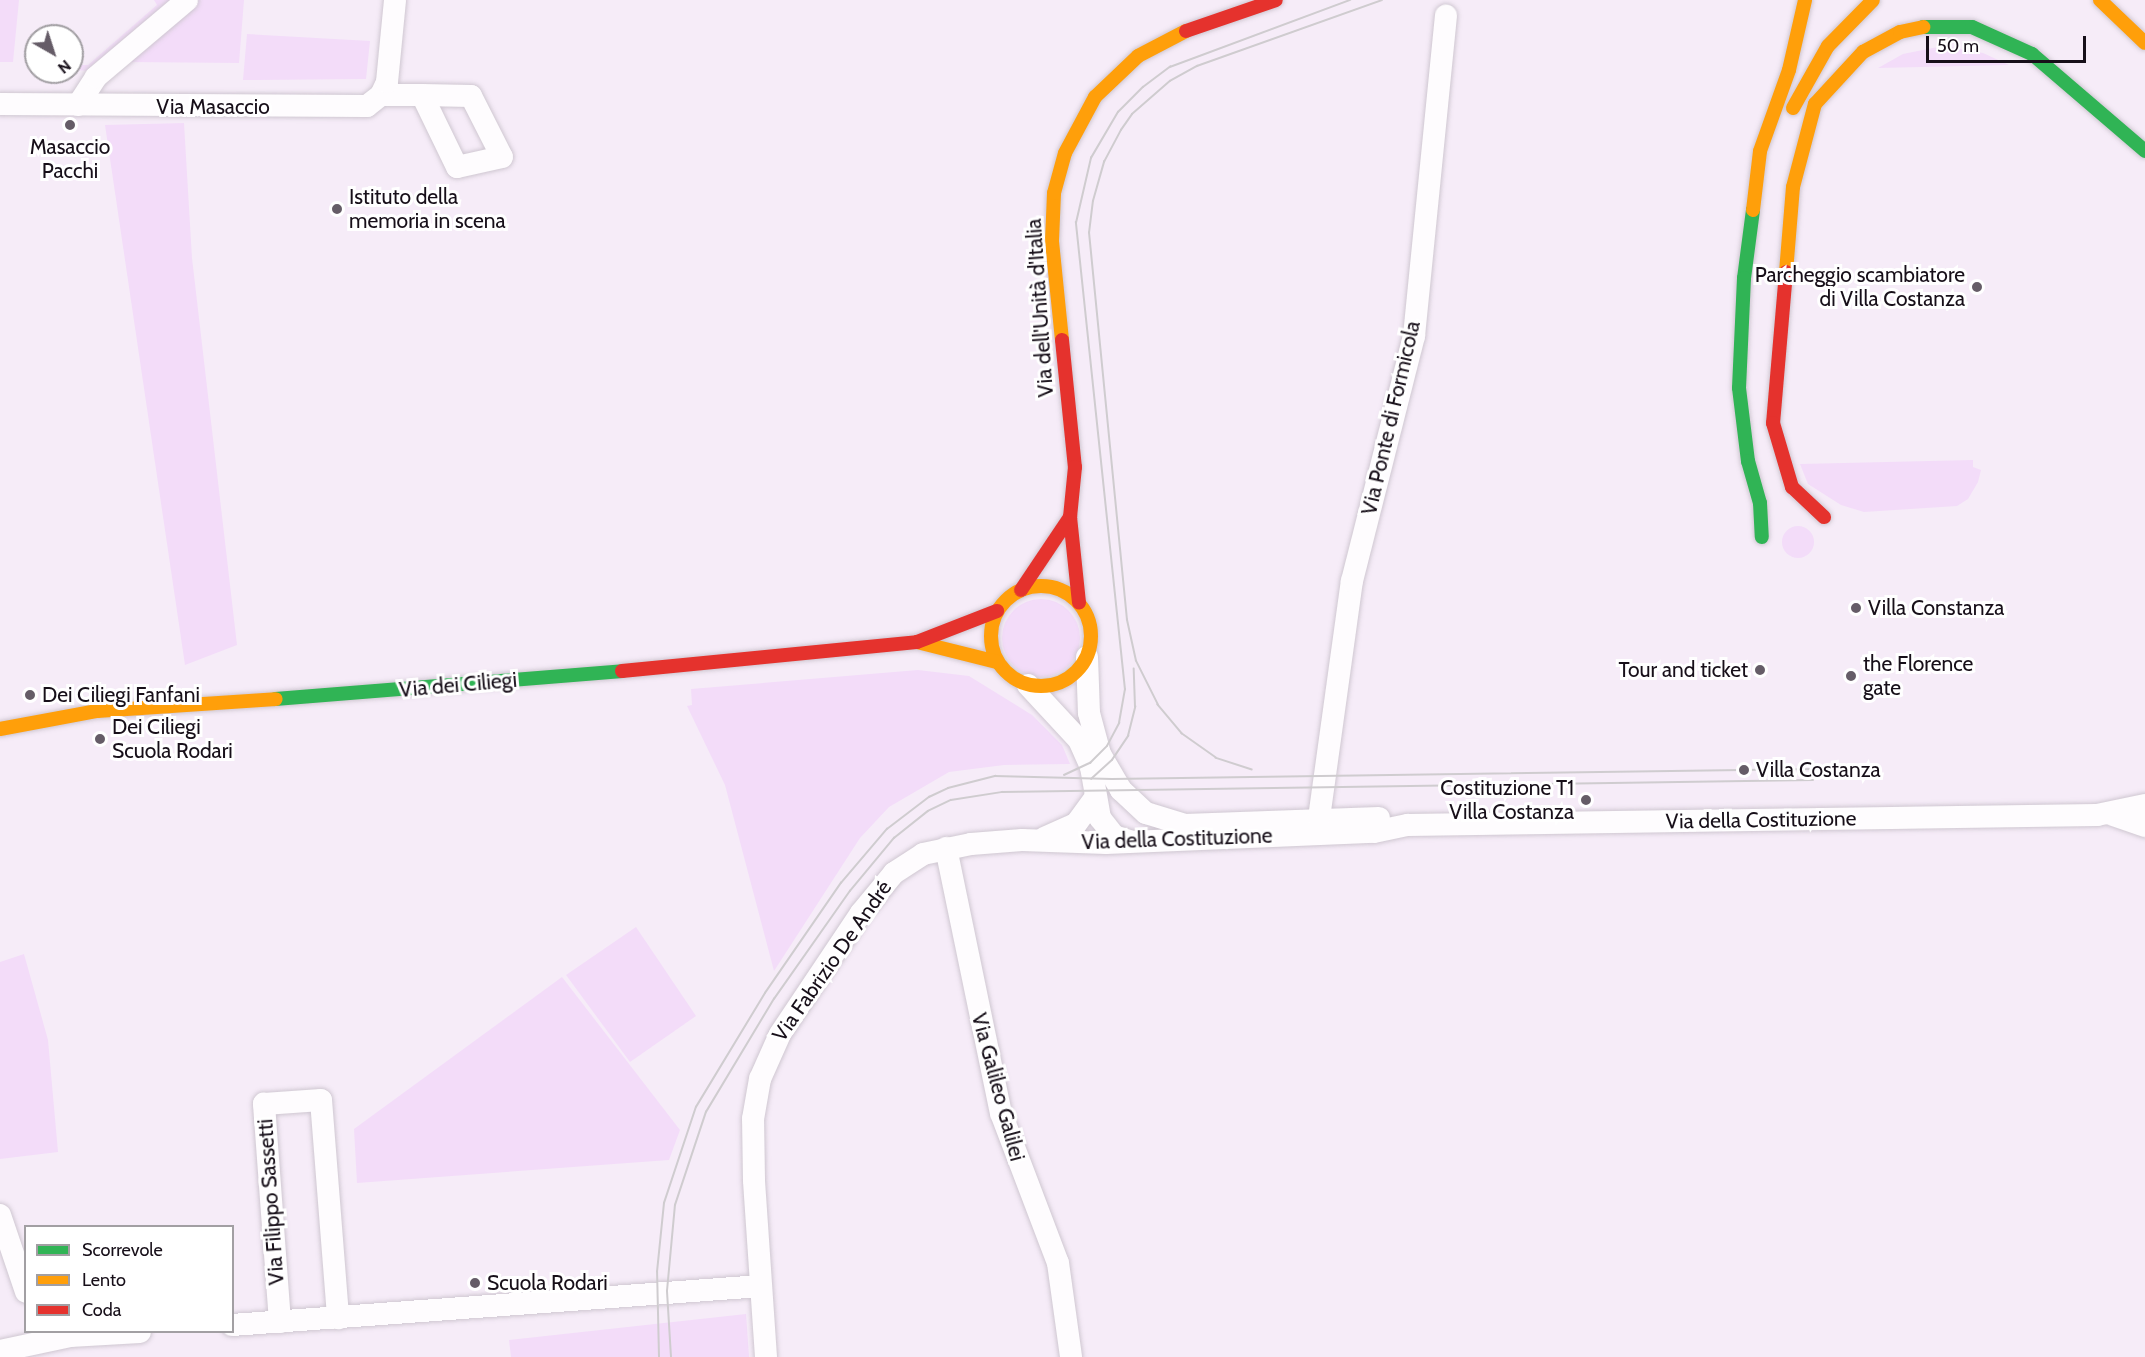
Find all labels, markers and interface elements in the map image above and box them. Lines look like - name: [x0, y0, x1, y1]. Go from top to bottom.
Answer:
- north arrow: [24, 24, 84, 84]
- scale bar: [1929, 24, 2090, 62]
- text: 50 m: [1937, 35, 1979, 57]
- text: N: [54, 56, 75, 78]
- street label: Via Masaccio: [156, 94, 270, 120]
- marker: Masaccio Pacchi: [63, 118, 77, 132]
- place label: Masaccio Pacchi: [30, 134, 110, 184]
- place label: Istituto della memoria in scena: [349, 184, 506, 234]
- marker: Istituto della memoria in scena: [330, 202, 344, 216]
- street label: Via dell'Unità d'Italia: [1021, 218, 1059, 398]
- place label: Parcheggio scambiatore di Villa Costanza: [1755, 262, 1965, 312]
- marker: Parcheggio scambiatore di Villa Costanza: [1970, 280, 1984, 294]
- street label: Via Ponte di Formicola: [1356, 319, 1426, 517]
- place label: Villa Constanza: [1868, 595, 2004, 621]
- marker: Villa Constanza: [1849, 601, 1863, 615]
- place label: the Florence gate: [1863, 651, 1973, 701]
- place label: Tour and ticket: [1619, 657, 1748, 683]
- marker: Tour and ticket: [1753, 663, 1767, 677]
- street label: Via dei Ciliegi: [398, 667, 518, 703]
- marker: the Florence gate: [1844, 669, 1858, 683]
- place label: Dei Ciliegi Fanfani: [42, 682, 200, 708]
- marker: Dei Ciliegi Fanfani: [23, 688, 37, 702]
- place label: Dei Ciliegi Scuola Rodari: [112, 714, 233, 764]
- marker: Dei Ciliegi Scuola Rodari: [93, 732, 107, 746]
- place label: Villa Costanza: [1756, 757, 1881, 783]
- marker: Villa Costanza: [1737, 763, 1751, 777]
- place label: Costituzione T1 Villa Costanza: [1440, 775, 1574, 825]
- marker: Costituzione T1 Villa Costanza: [1579, 793, 1593, 807]
- street label: Via della Costituzione: [1665, 806, 1857, 834]
- street label: Via della Costituzione: [1081, 823, 1273, 855]
- street label: Via Fabrizio De André: [767, 876, 897, 1046]
- street label: Via Galileo Galilei: [966, 1010, 1030, 1164]
- street label: Via Filippo Sassetti: [253, 1118, 289, 1286]
- legend: [24, 1225, 234, 1333]
- text: Scorrevole: [82, 1239, 163, 1261]
- text: Lento: [82, 1269, 126, 1291]
- place label: Scuola Rodari: [487, 1270, 608, 1296]
- marker: Scuola Rodari: [468, 1276, 482, 1290]
- text: Coda: [82, 1299, 121, 1321]

